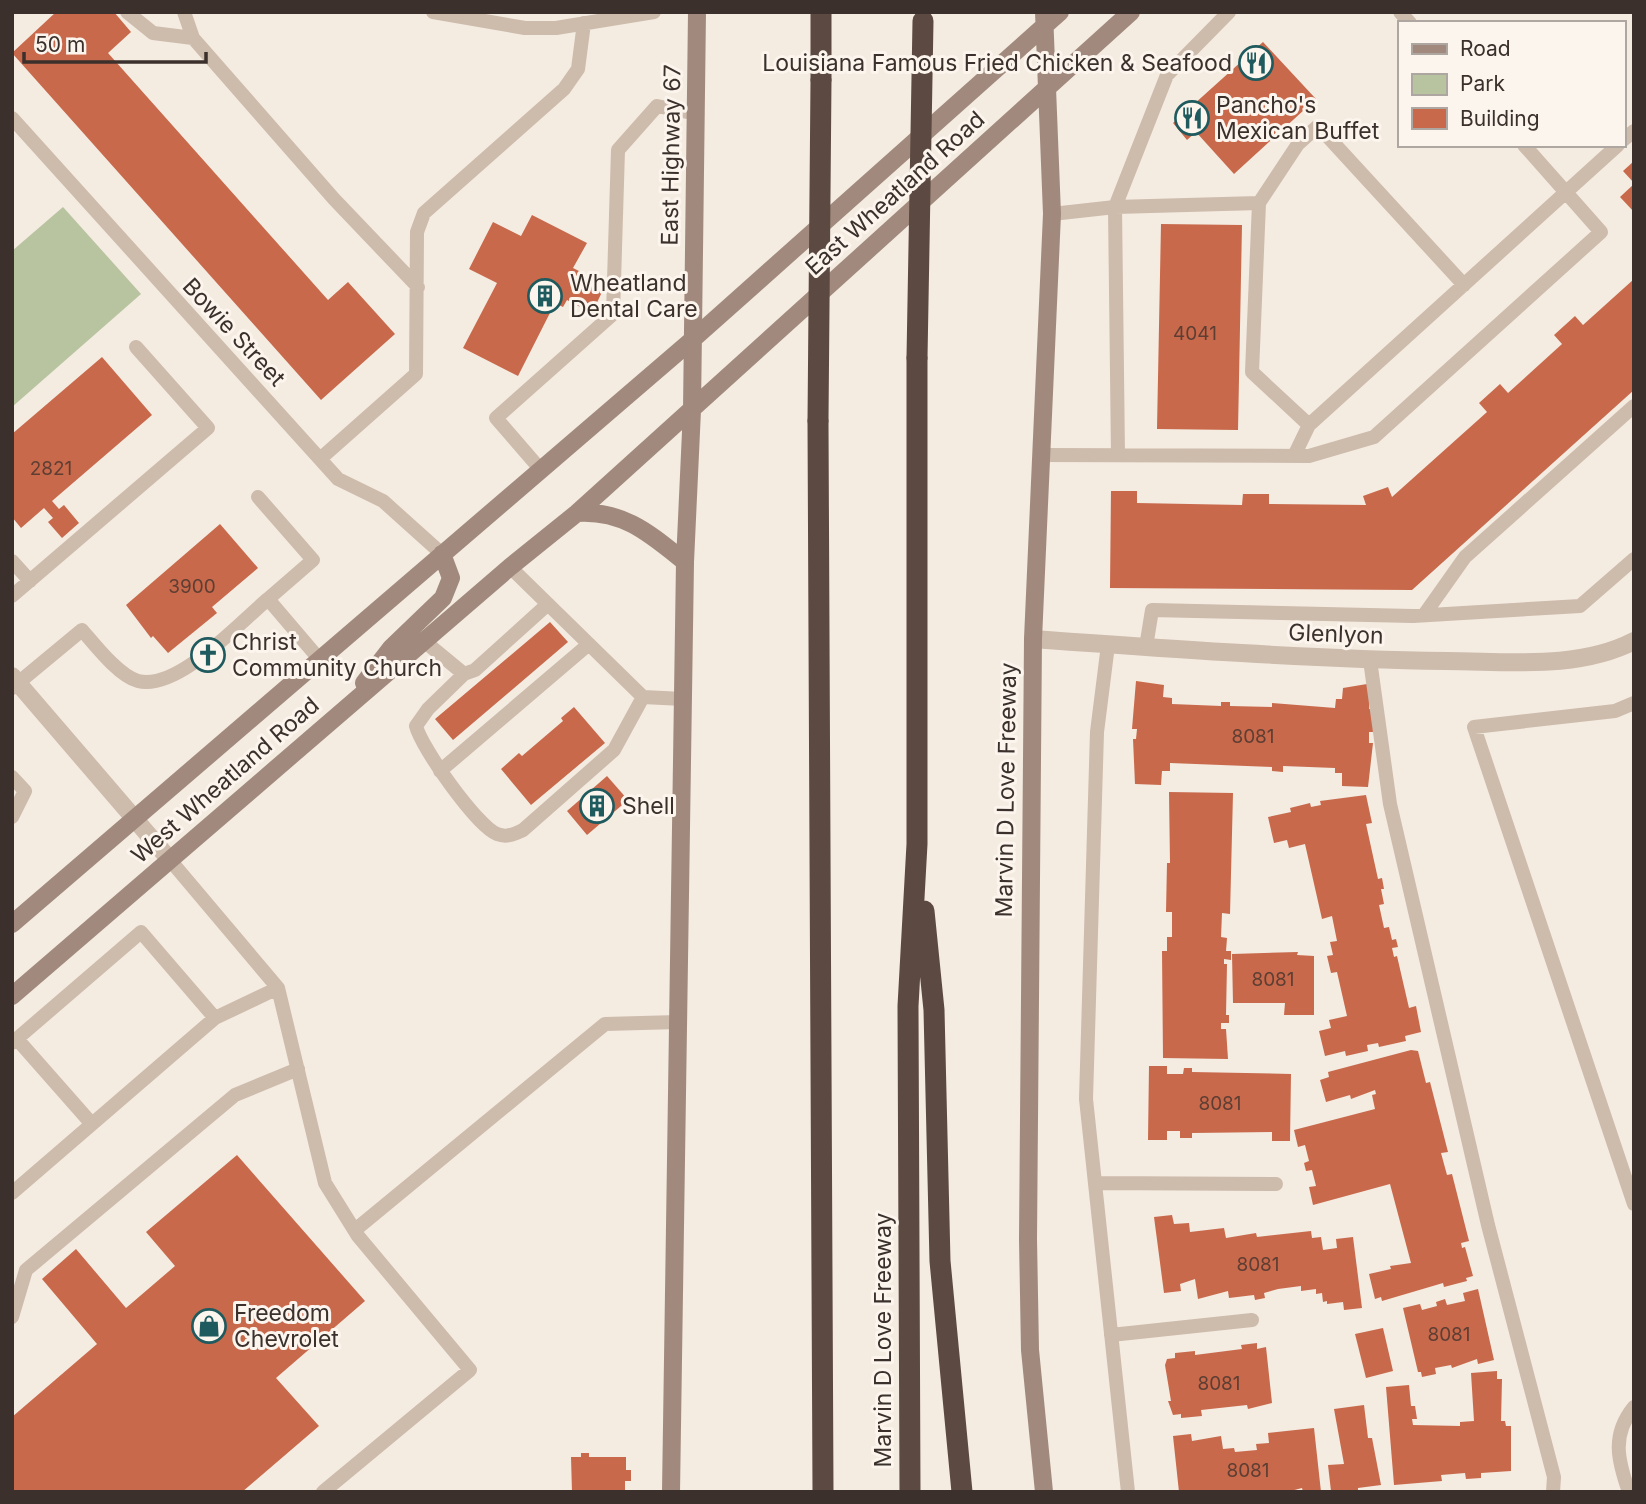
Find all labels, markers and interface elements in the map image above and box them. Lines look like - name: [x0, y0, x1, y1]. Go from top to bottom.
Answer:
- scale bar: [24, 21, 206, 65]
- legend: [1398, 21, 1625, 147]
- text: 50 m: [35, 32, 85, 57]
- text: Road: [1460, 36, 1511, 61]
- restaurant icon: Louisiana Famous Fried Chicken & Seafood: [1237, 44, 1275, 82]
- place label: Louisiana Famous Fried Chicken & Seafood: [762, 49, 1232, 77]
- street label: East Highway 67: [655, 64, 687, 246]
- text: Park: [1460, 71, 1505, 96]
- place label: Pancho's Mexican Buffet: [1216, 91, 1380, 145]
- restaurant icon: Pancho's Mexican Buffet: [1173, 99, 1211, 137]
- street label: East Wheatland Road: [800, 105, 990, 281]
- text: Building: [1460, 106, 1540, 131]
- place label: Wheatland Dental Care: [570, 269, 698, 323]
- street label: Bowie Street: [177, 272, 291, 392]
- building icon: Wheatland Dental Care: [526, 277, 564, 315]
- house number: 4041: [1173, 322, 1217, 345]
- house number: 2821: [30, 457, 72, 480]
- house number: 3900: [168, 575, 216, 598]
- street label: Glenlyon: [1288, 618, 1384, 650]
- place label: Christ Community Church: [232, 628, 442, 682]
- church icon: Christ Community Church: [189, 636, 227, 674]
- street label: Marvin D Love Freeway: [990, 662, 1022, 918]
- street label: West Wheatland Road: [125, 691, 325, 869]
- house number: 8081: [1231, 725, 1275, 748]
- building icon: Shell: [578, 787, 616, 825]
- place label: Shell: [622, 792, 675, 820]
- house number: 8081: [1251, 968, 1295, 991]
- house number: 8081: [1198, 1092, 1242, 1115]
- street label: Marvin D Love Freeway: [869, 1212, 897, 1467]
- house number: 8081: [1236, 1253, 1280, 1276]
- place label: Freedom Chevrolet: [234, 1299, 339, 1353]
- shop icon: Freedom Chevrolet: [190, 1307, 228, 1345]
- house number: 8081: [1427, 1323, 1471, 1346]
- house number: 8081: [1197, 1372, 1241, 1395]
- house number: 8081: [1226, 1459, 1270, 1482]

